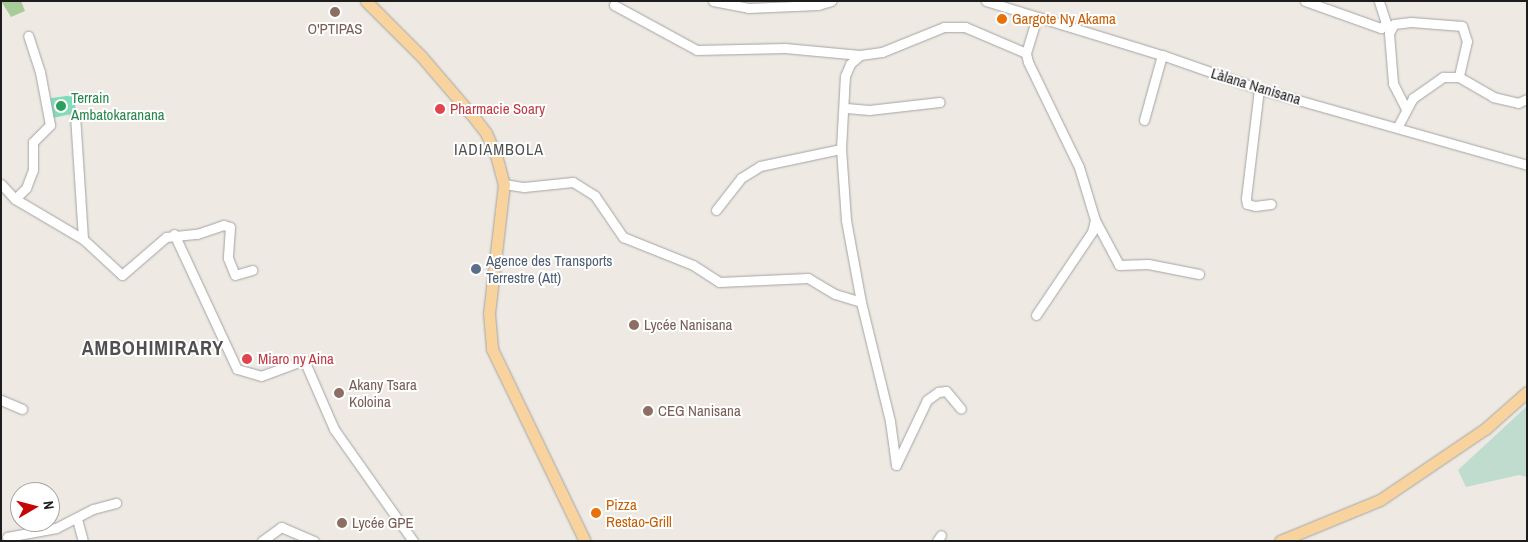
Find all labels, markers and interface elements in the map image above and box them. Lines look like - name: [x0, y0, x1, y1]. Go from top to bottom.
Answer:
- marker: O'PTIPAS: [329, 6, 341, 18]
- place label: Gargote Ny Akama: [1012, 10, 1117, 28]
- marker: Gargote Ny Akama: [996, 13, 1008, 25]
- place label: O'PTIPAS: [308, 20, 362, 38]
- street label: Làlana Nanisana: [1209, 64, 1303, 108]
- place label: Terrain Ambatokaranana: [71, 88, 165, 123]
- marker: Terrain Ambatokaranana: [55, 100, 67, 112]
- place label: Pharmacie Soary: [450, 100, 545, 118]
- marker: Pharmacie Soary: [434, 103, 446, 115]
- district label: IADIAMBOLA: [453, 139, 545, 159]
- place label: Agence des Transports Terrestre (Att): [486, 251, 613, 286]
- marker: Agence des Transports Terrestre (Att): [470, 263, 482, 275]
- place label: Lycée Nanisana: [644, 316, 732, 334]
- marker: Lycée Nanisana: [628, 319, 640, 331]
- district label: AMBOHIMIRARY: [80, 335, 226, 359]
- place label: Miaro ny Aina: [258, 350, 335, 368]
- marker: Miaro ny Aina: [240, 352, 254, 366]
- place label: Akany Tsara Koloina: [349, 375, 417, 410]
- marker: Akany Tsara Koloina: [333, 387, 345, 399]
- place label: CEG Nanisana: [658, 402, 741, 420]
- marker: CEG Nanisana: [642, 405, 654, 417]
- north arrow: [10, 482, 60, 532]
- place label: Pizza Restao-Grill: [606, 495, 672, 530]
- text: N: [39, 500, 58, 510]
- marker: Pizza Restao-Grill: [590, 507, 602, 519]
- place label: Lycée GPE: [352, 514, 414, 532]
- marker: Lycée GPE: [336, 517, 348, 529]

